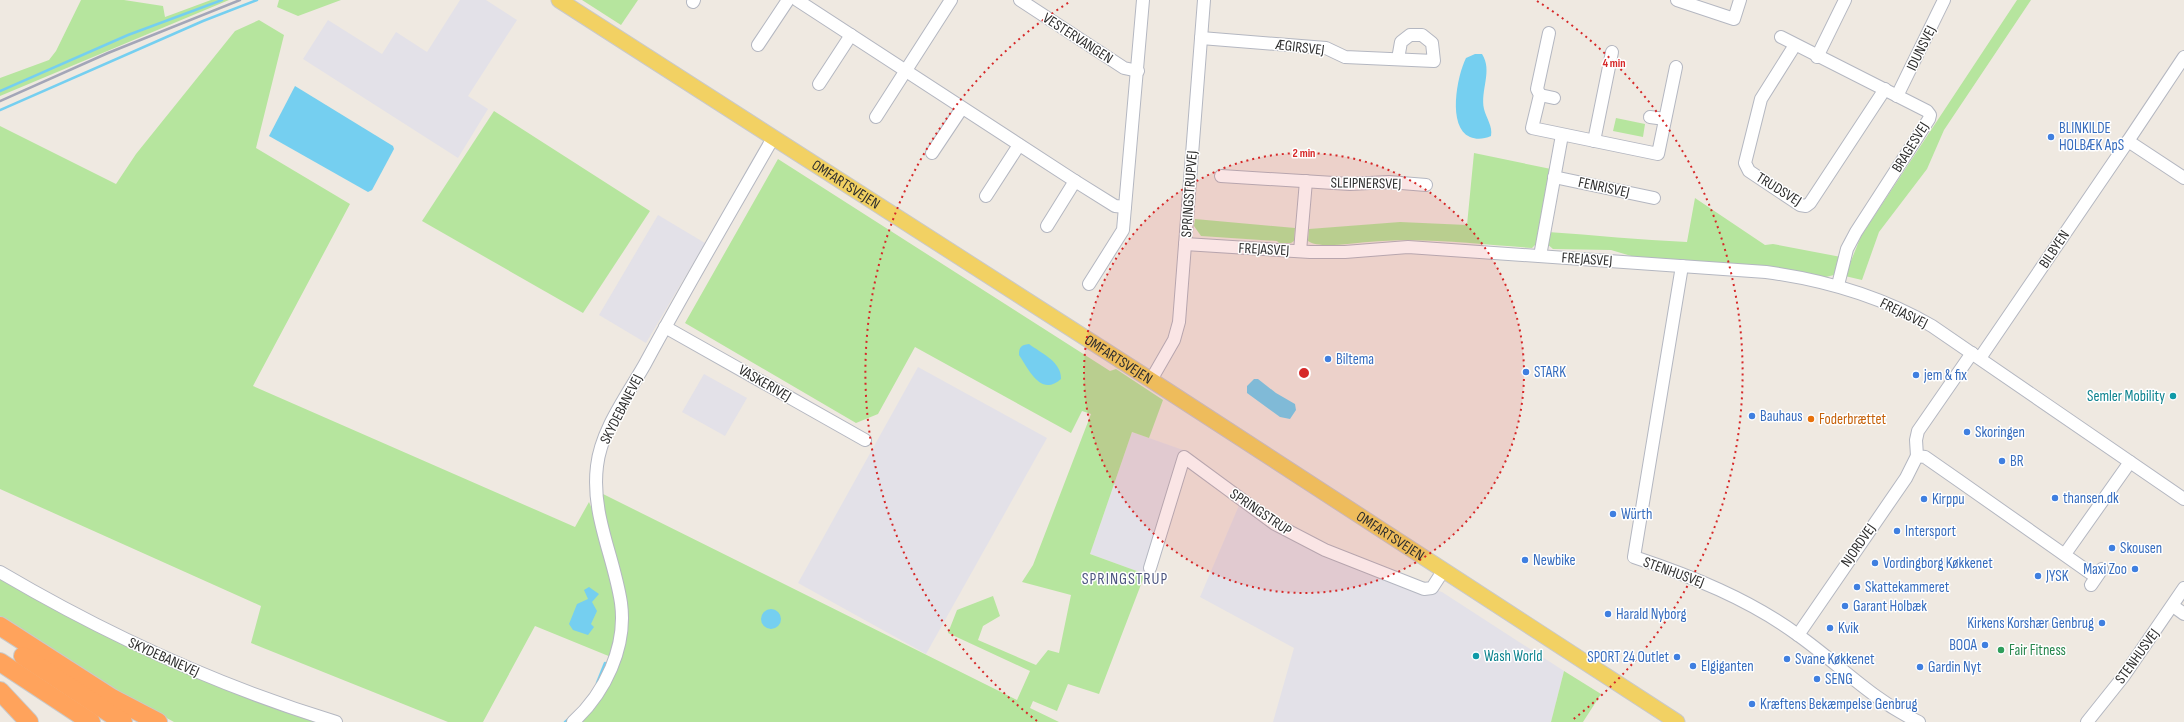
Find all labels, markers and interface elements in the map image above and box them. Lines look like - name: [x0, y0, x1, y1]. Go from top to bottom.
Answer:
- street label: VESTERVANGEN: [1039, 9, 1116, 68]
- street label: IDUNSVEJ: [1902, 23, 1940, 74]
- street label: ÆGIRSVEJ: [1273, 35, 1326, 60]
- text: 4 min: [1602, 56, 1626, 71]
- street label: BRAGESVEJ: [1888, 119, 1933, 176]
- place label: BLINKILDE HOLBÆK ApS: [2059, 119, 2124, 155]
- marker: BLINKILDE HOLBÆK ApS: [2046, 132, 2056, 142]
- text: 2 min: [1293, 146, 1315, 161]
- street label: SPRINGSTRUPVEJ: [1177, 150, 1202, 238]
- street label: OMFARTSVEJEN: [808, 156, 883, 214]
- street label: TRUDSVEJ: [1752, 168, 1805, 211]
- street label: SLEIPNERSVEJ: [1330, 173, 1402, 194]
- street label: FENRISVEJ: [1576, 173, 1631, 202]
- street label: BILBYEN: [2035, 227, 2074, 272]
- street label: FREJASVEJ: [1238, 239, 1290, 260]
- street label: FREJASVEJ: [1561, 248, 1613, 271]
- street label: FREJASVEJ: [1877, 294, 1931, 333]
- street label: OMFARTSVEJEN: [1081, 331, 1156, 389]
- place label: Biltema: [1336, 350, 1374, 369]
- marker: Biltema: [1323, 354, 1333, 364]
- street label: VASKERIVEJ: [735, 361, 795, 406]
- place label: STARK: [1534, 363, 1566, 382]
- centre of rings: [1297, 366, 1311, 380]
- place label: jem & fix: [1923, 366, 1967, 385]
- marker: STARK: [1521, 367, 1531, 377]
- marker: jem & fix: [1911, 370, 1921, 380]
- street label: SKYDEBANEVEJ: [596, 371, 647, 447]
- place label: Semler Mobility: [2087, 387, 2165, 406]
- marker: Semler Mobility: [2168, 391, 2178, 401]
- place label: Bauhaus: [1760, 407, 1803, 426]
- place label: Foderbrættet: [1819, 410, 1887, 429]
- marker: Bauhaus: [1747, 411, 1757, 421]
- marker: Foderbrættet: [1806, 414, 1816, 424]
- place label: Skoringen: [1975, 423, 2025, 442]
- marker: Skoringen: [1962, 427, 1972, 437]
- place label: BR: [2010, 452, 2024, 471]
- marker: BR: [1997, 456, 2007, 466]
- street label: SPRINGSTRUP: [1226, 485, 1295, 540]
- place label: thansen.dk: [2063, 489, 2119, 508]
- place label: Kirppu: [1932, 490, 1965, 509]
- marker: thansen.dk: [2050, 493, 2060, 503]
- marker: Kirppu: [1919, 494, 1929, 504]
- place label: Würth: [1621, 505, 1652, 524]
- street label: OMFARTSVEJEN: [1352, 507, 1428, 565]
- marker: Würth: [1608, 509, 1618, 519]
- street label: NJORDVEJ: [1837, 520, 1880, 571]
- place label: Intersport: [1905, 522, 1956, 541]
- marker: Intersport: [1892, 526, 1902, 536]
- place label: Skousen: [2120, 539, 2162, 558]
- marker: Skousen: [2107, 543, 2117, 553]
- place label: Newbike: [1533, 551, 1576, 570]
- street label: STENHUSVEJ: [1641, 553, 1707, 592]
- place label: Vordingborg Køkkenet: [1883, 554, 1993, 573]
- marker: Newbike: [1520, 555, 1530, 565]
- marker: Vordingborg Køkkenet: [1870, 558, 1880, 568]
- place label: Maxi Zoo: [2083, 560, 2127, 579]
- marker: Maxi Zoo: [2130, 564, 2140, 574]
- place label: JYSK: [2045, 567, 2069, 586]
- district label: SPRINGSTRUP: [1082, 570, 1168, 589]
- marker: JYSK: [2033, 571, 2043, 581]
- place label: Skattekammeret: [1865, 578, 1950, 597]
- marker: Skattekammeret: [1852, 582, 1862, 592]
- place label: Garant Holbæk: [1853, 597, 1927, 616]
- marker: Garant Holbæk: [1840, 601, 1850, 611]
- place label: Harald Nyborg: [1616, 605, 1686, 624]
- marker: Harald Nyborg: [1603, 609, 1613, 619]
- place label: Kirkens Korshær Genbrug: [1967, 614, 2094, 633]
- marker: Kirkens Korshær Genbrug: [2097, 618, 2107, 628]
- place label: Kvik: [1838, 619, 1859, 638]
- marker: Kvik: [1825, 623, 1835, 633]
- street label: STENHUSVEJ: [2111, 625, 2164, 688]
- street label: SKYDEBANEVEJ: [125, 633, 202, 682]
- place label: BOOA: [1949, 636, 1978, 655]
- marker: BOOA: [1980, 640, 1990, 650]
- place label: Fair Fitness: [2009, 641, 2066, 660]
- marker: Fair Fitness: [1996, 645, 2006, 655]
- place label: Wash World: [1484, 647, 1542, 666]
- place label: SPORT 24 Outlet: [1587, 648, 1669, 667]
- place label: Svane Køkkenet: [1795, 650, 1875, 669]
- marker: Wash World: [1471, 651, 1481, 661]
- marker: SPORT 24 Outlet: [1672, 652, 1682, 662]
- marker: Svane Køkkenet: [1782, 654, 1792, 664]
- place label: Elgiganten: [1701, 657, 1754, 676]
- place label: Gardin Nyt: [1928, 658, 1982, 677]
- marker: Elgiganten: [1688, 661, 1698, 671]
- marker: Gardin Nyt: [1915, 662, 1925, 672]
- place label: SENG: [1825, 670, 1853, 689]
- marker: SENG: [1812, 674, 1822, 684]
- place label: Kræftens Bekæmpelse Genbrug: [1760, 695, 1917, 714]
- marker: Kræftens Bekæmpelse Genbrug: [1747, 699, 1757, 709]

